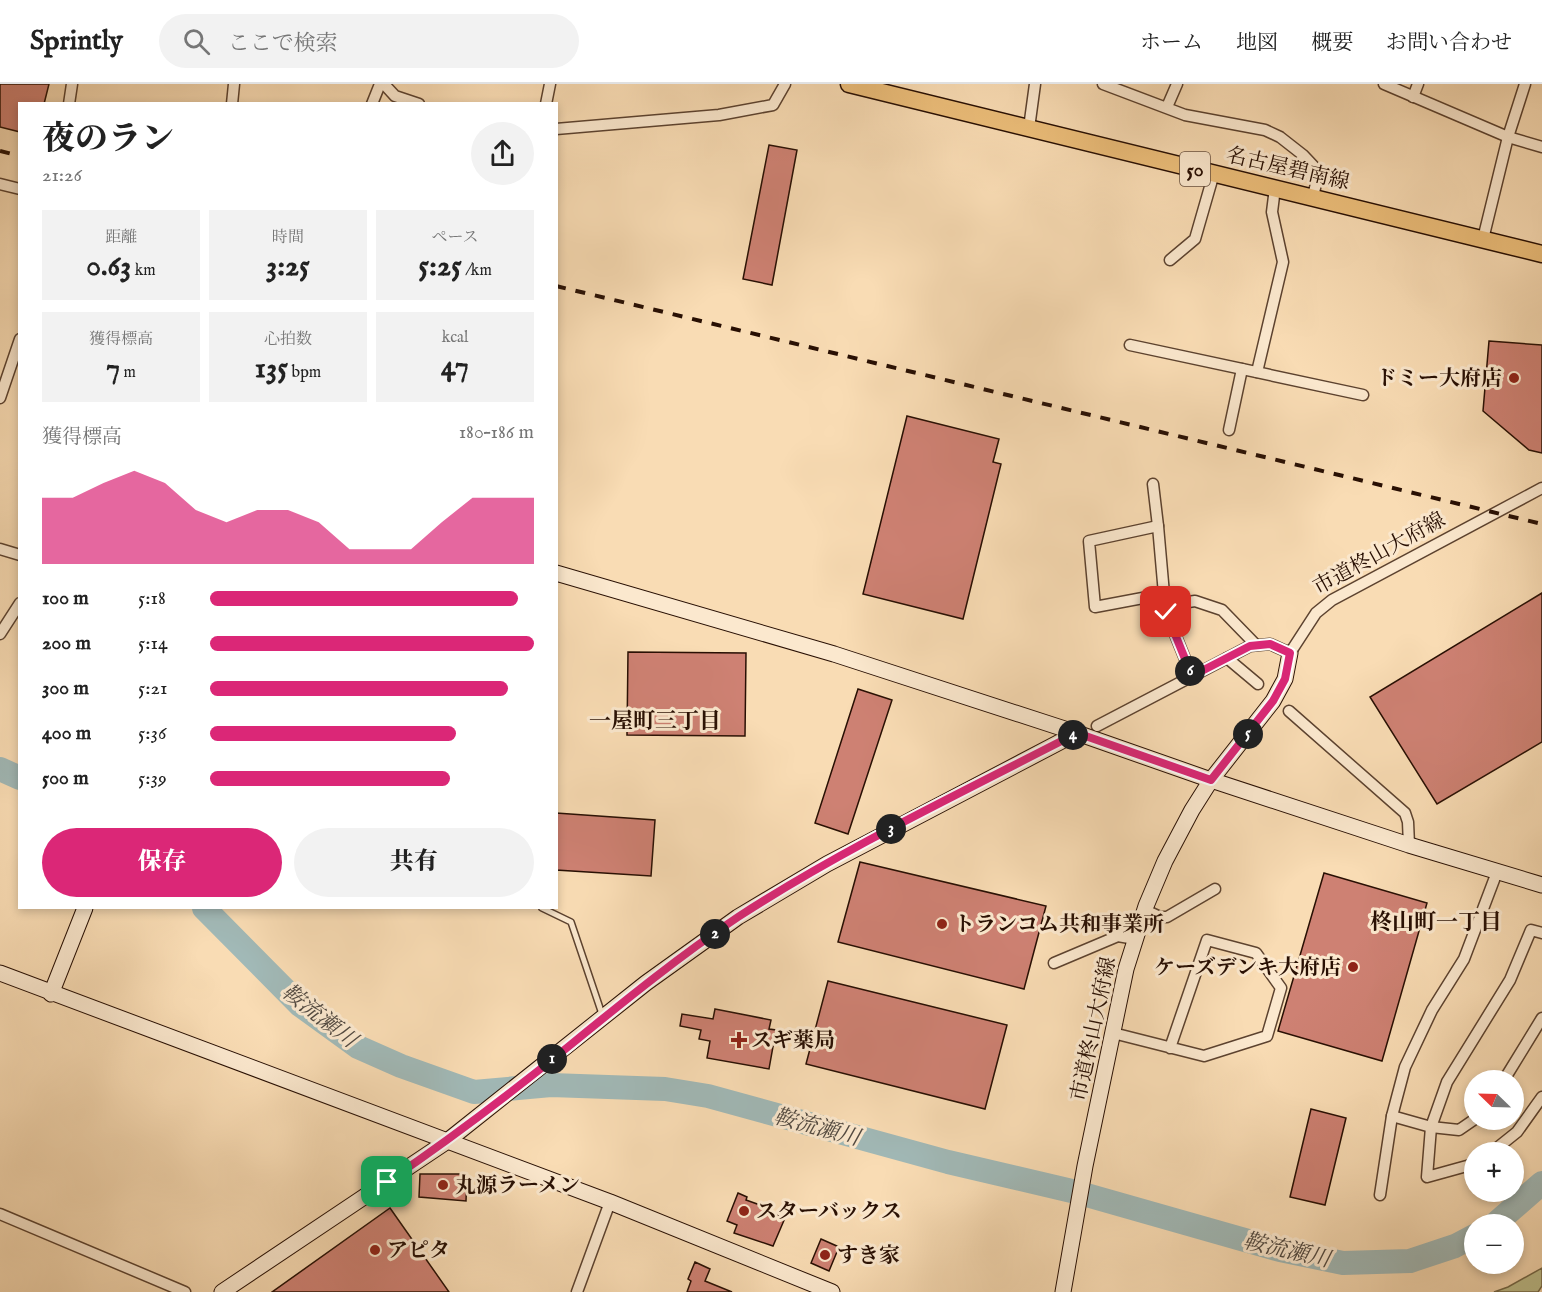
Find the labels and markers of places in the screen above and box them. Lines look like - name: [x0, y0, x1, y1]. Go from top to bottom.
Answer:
- place label: ドミー大府店: [1376, 366, 1502, 393]
- marker: ドミー大府店: [1507, 371, 1521, 385]
- pin: [1140, 586, 1191, 637]
- pin: 6: [1175, 656, 1205, 686]
- pin: 5: [1233, 719, 1263, 749]
- pin: 4: [1058, 720, 1088, 750]
- pin: 3: [876, 814, 906, 844]
- place label: トランコム共和事業所: [954, 912, 1164, 939]
- marker: トランコム共和事業所: [935, 917, 949, 931]
- pin: 2: [700, 919, 730, 949]
- place label: ケーズデンキ大府店: [1154, 955, 1341, 982]
- marker: ケーズデンキ大府店: [1346, 960, 1360, 974]
- place label: スギ薬局: [751, 1028, 835, 1055]
- marker: スギ薬局: [732, 1033, 746, 1047]
- pin: 1: [537, 1044, 567, 1074]
- pin: [361, 1156, 412, 1207]
- place label: 丸源ラーメン: [455, 1173, 580, 1200]
- marker: 丸源ラーメン: [436, 1178, 450, 1192]
- place label: スターバックス: [756, 1199, 902, 1226]
- marker: スターバックス: [737, 1204, 751, 1218]
- place label: アピタ: [387, 1238, 450, 1265]
- marker: アピタ: [368, 1243, 382, 1257]
- place label: すき家: [837, 1243, 900, 1270]
- marker: すき家: [818, 1248, 832, 1262]

